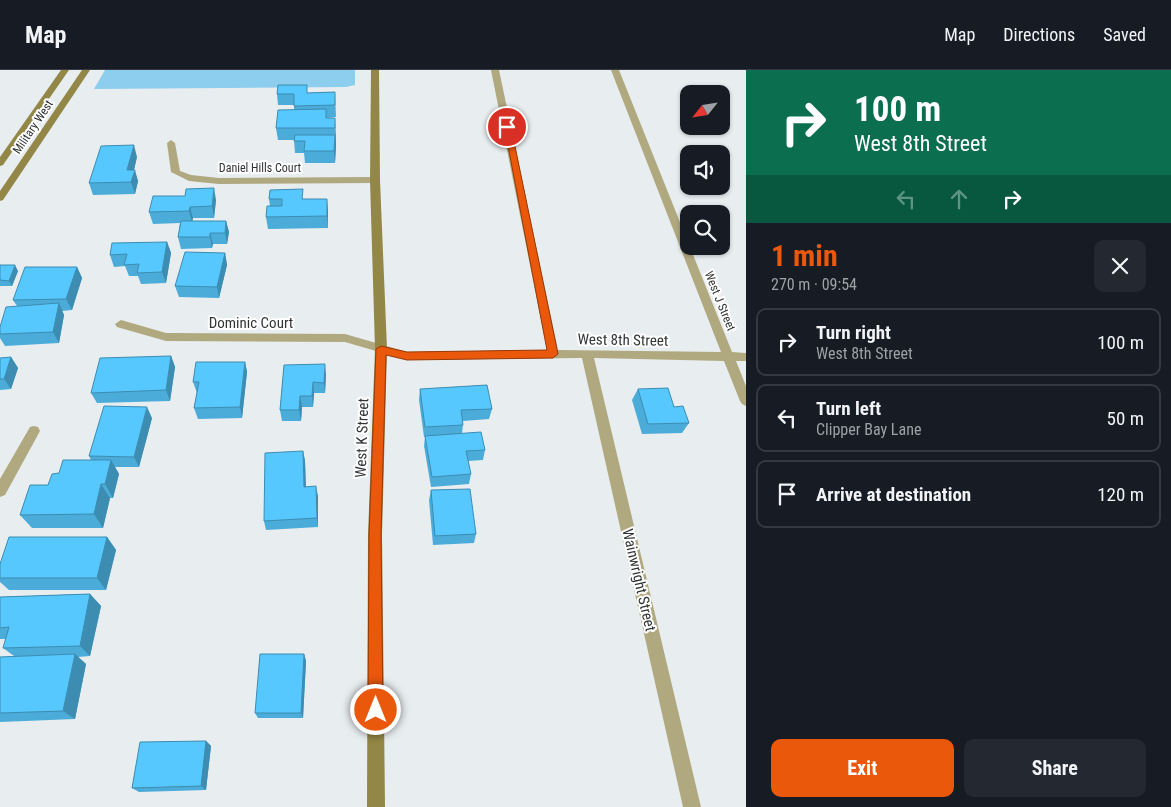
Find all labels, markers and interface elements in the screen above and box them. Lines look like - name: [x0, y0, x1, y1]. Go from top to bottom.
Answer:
- text: Map: [25, 21, 66, 49]
- text: Map: [944, 24, 975, 45]
- text: Directions: [1003, 24, 1075, 45]
- text: Saved: [1103, 24, 1146, 45]
- north arrow: [680, 85, 730, 135]
- map controls: [680, 85, 730, 255]
- text: 100 m: [854, 89, 941, 130]
- icon: right: [771, 90, 836, 155]
- street label: Military West: [10, 97, 56, 157]
- pin: [486, 106, 528, 148]
- icon: arrive: [493, 113, 521, 141]
- text: West 8th Street: [854, 131, 987, 156]
- button: sound: [680, 145, 730, 195]
- street label: Daniel Hills Court: [219, 161, 302, 175]
- icon: left: [892, 185, 920, 213]
- icon: ahead: [945, 185, 973, 213]
- icon: right: [998, 185, 1026, 213]
- button: search: [680, 205, 730, 255]
- text: 1 min: [771, 238, 838, 273]
- button: close: [1094, 240, 1146, 292]
- street label: West J Street: [702, 269, 738, 333]
- text: 270 m · 09:54: [771, 275, 857, 294]
- street label: Dominic Court: [209, 314, 293, 332]
- text: Turn right: [816, 321, 891, 344]
- icon: right: [773, 328, 801, 356]
- street label: West 8th Street: [578, 330, 668, 350]
- text: 100 m: [1097, 331, 1144, 354]
- text: West 8th Street: [816, 344, 913, 363]
- text: Turn left: [816, 397, 881, 420]
- street label: West K Street: [352, 398, 372, 478]
- icon: left: [773, 404, 801, 432]
- text: 50 m: [1107, 407, 1144, 430]
- text: Clipper Bay Lane: [816, 420, 921, 439]
- icon: arrive: [773, 480, 801, 508]
- text: Arrive at destination: [816, 483, 971, 506]
- text: 120 m: [1097, 483, 1144, 506]
- street label: Wainwright Street: [618, 527, 660, 633]
- position arrow: [349, 683, 401, 735]
- button: Exit: [771, 739, 954, 797]
- button: Share: [964, 739, 1146, 797]

